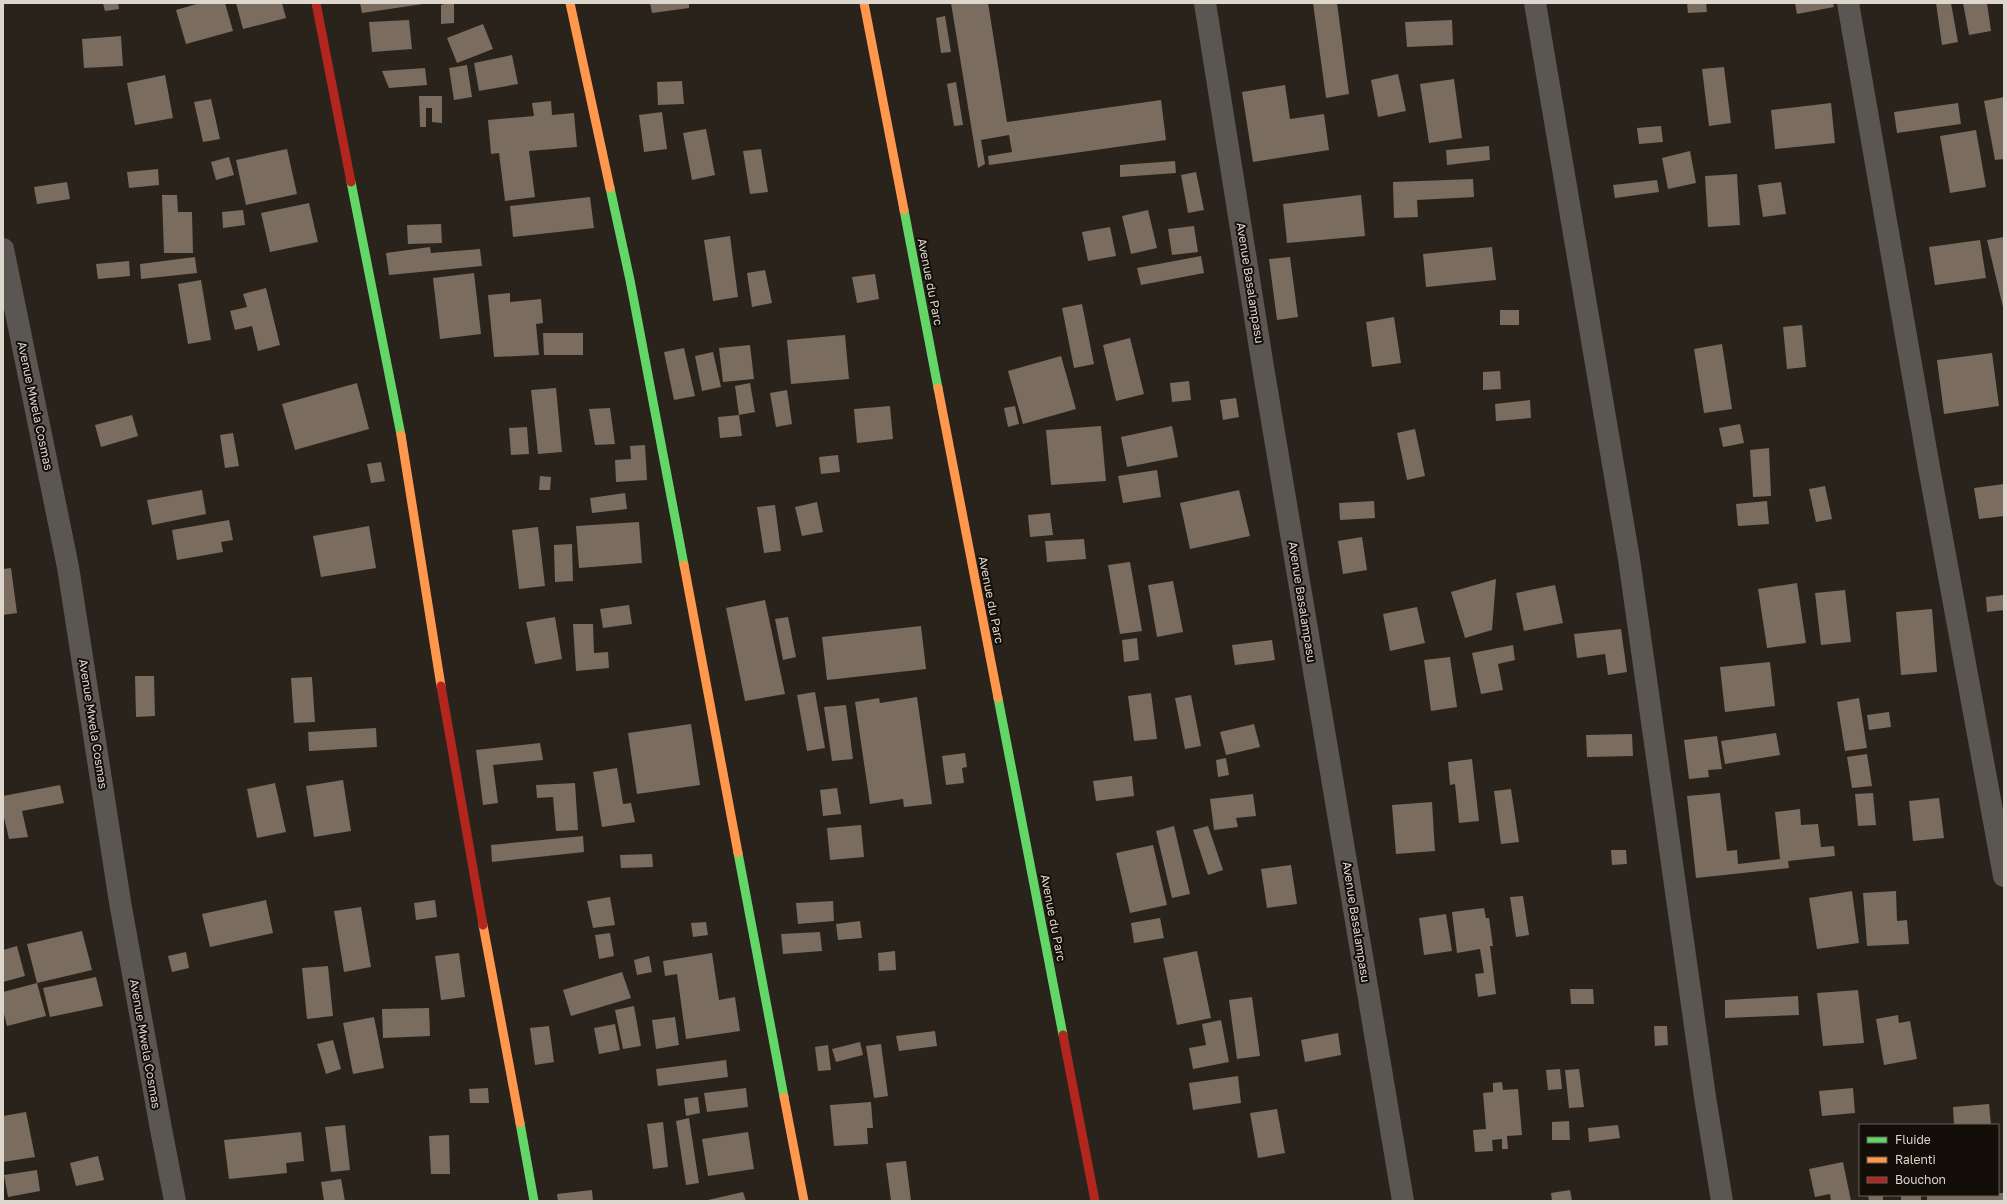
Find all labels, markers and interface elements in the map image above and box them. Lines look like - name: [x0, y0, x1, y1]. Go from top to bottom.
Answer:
- street label: Avenue Basalampasu: [1234, 221, 1267, 345]
- street label: Avenue du Parc: [915, 237, 946, 327]
- street label: Avenue Mwela Cosmas: [14, 340, 56, 472]
- street label: Avenue Basalampasu: [1286, 540, 1319, 664]
- street label: Avenue du Parc: [976, 555, 1007, 645]
- street label: Avenue Mwela Cosmas: [76, 658, 111, 790]
- street label: Avenue Basalampasu: [1340, 860, 1373, 984]
- street label: Avenue du Parc: [1038, 873, 1069, 963]
- street label: Avenue Mwela Cosmas: [127, 978, 164, 1110]
- legend: [1859, 1124, 1999, 1196]
- text: Fluide: [1895, 1132, 1931, 1147]
- text: Ralenti: [1895, 1152, 1936, 1167]
- text: Bouchon: [1895, 1172, 1946, 1187]

